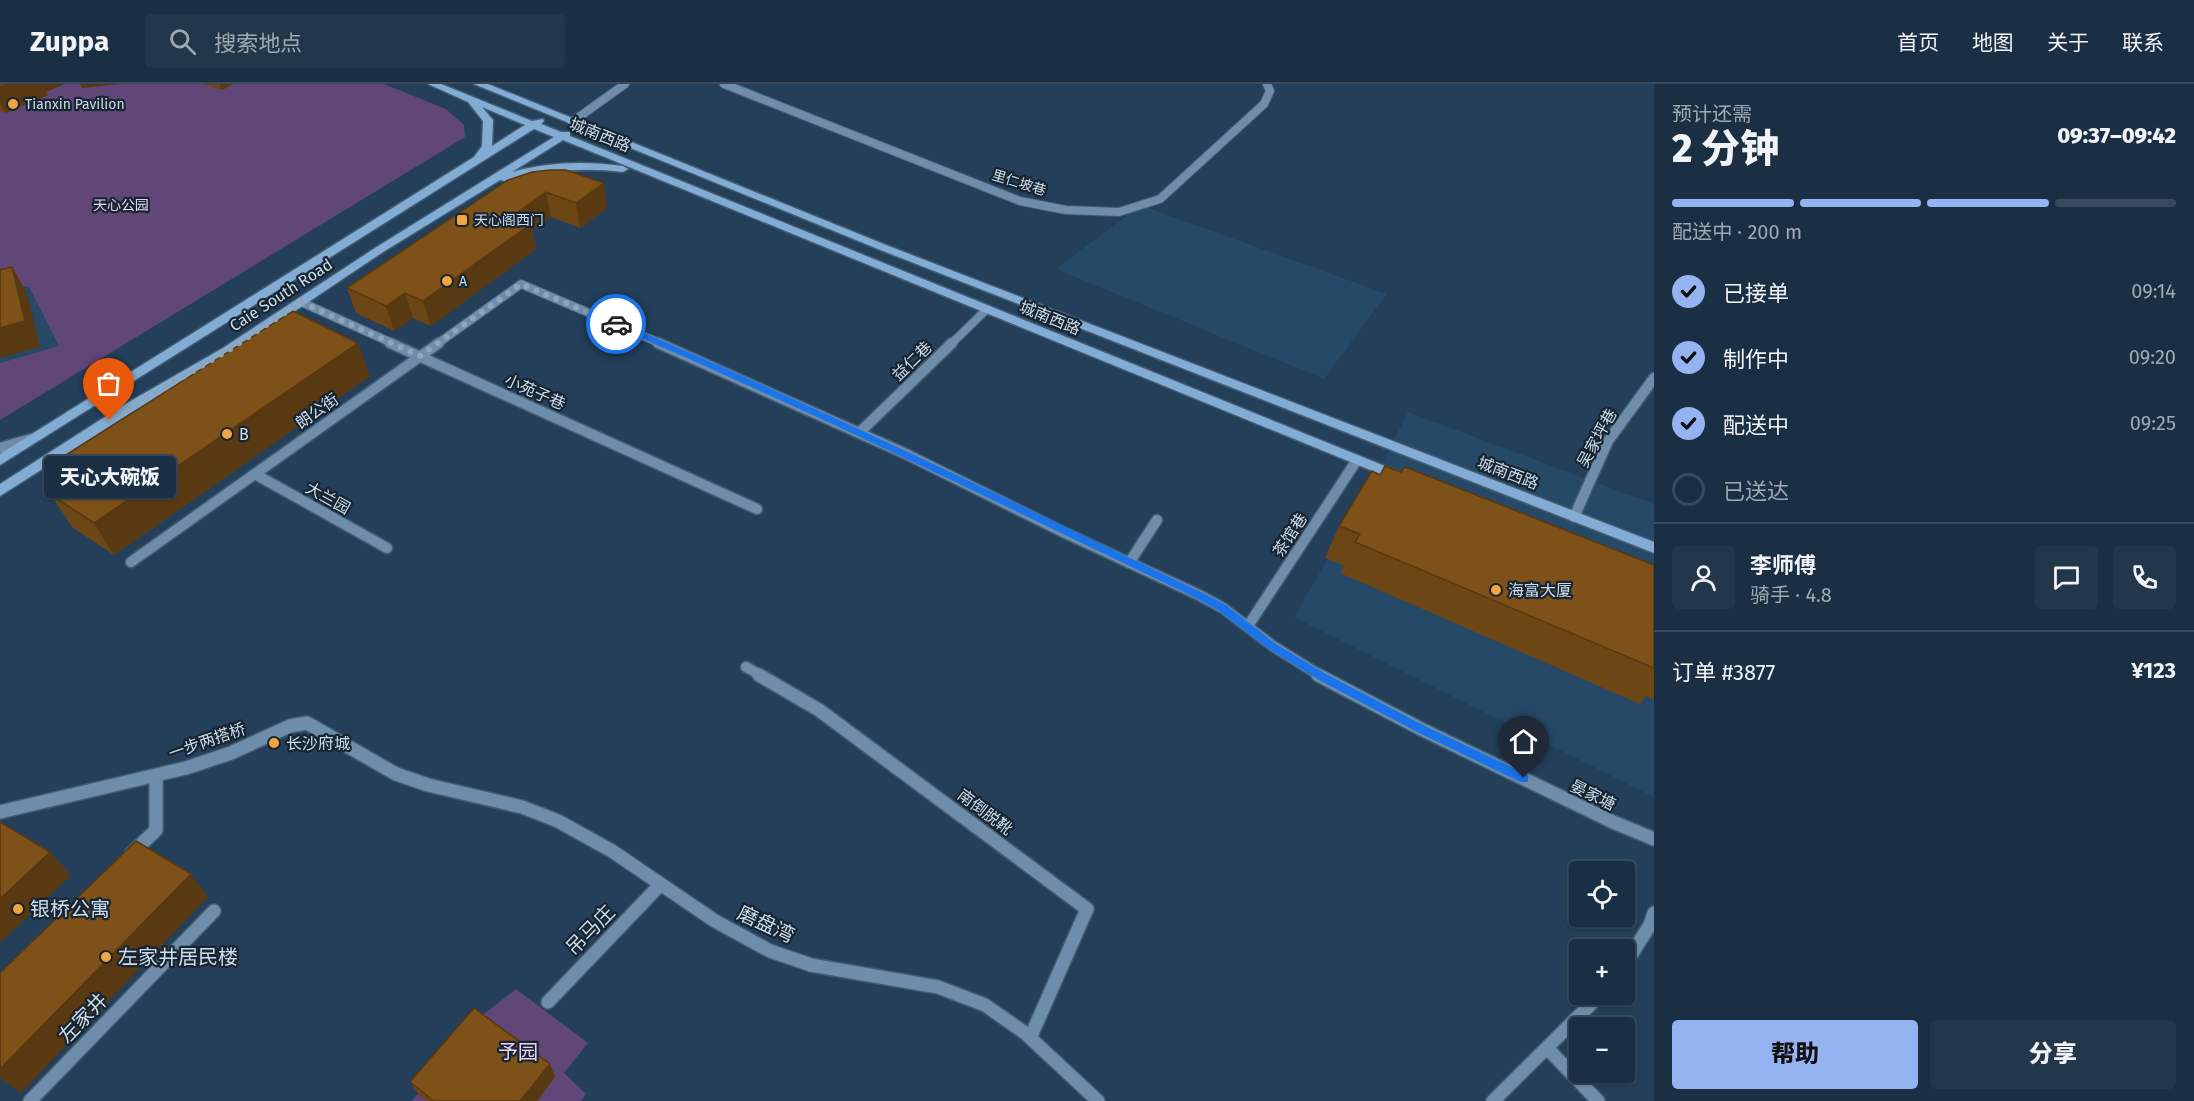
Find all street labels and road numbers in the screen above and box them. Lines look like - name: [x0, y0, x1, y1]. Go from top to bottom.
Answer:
- street label: 城南西路: [567, 114, 633, 156]
- street label: 里仁坡巷: [990, 167, 1048, 199]
- street label: Caie South Road: [226, 255, 336, 335]
- street label: 城南西路: [1017, 297, 1083, 339]
- street label: 益仁巷: [888, 337, 936, 385]
- street label: 小苑子巷: [502, 370, 568, 414]
- street label: 朗公街: [292, 389, 342, 433]
- street label: 吴家坪巷: [1573, 405, 1621, 471]
- street label: 城南西路: [1475, 453, 1541, 493]
- street label: 大兰园: [302, 478, 354, 518]
- street label: 茶馆巷: [1269, 510, 1311, 560]
- street label: 一步两搭桥: [166, 719, 248, 763]
- street label: 晏家塘: [1567, 776, 1619, 814]
- street label: 南倒脱靴: [954, 785, 1016, 839]
- street label: 吊马庄: [561, 900, 619, 960]
- street label: 磨盘湾: [734, 900, 798, 948]
- street label: 左家井: [54, 988, 112, 1048]

